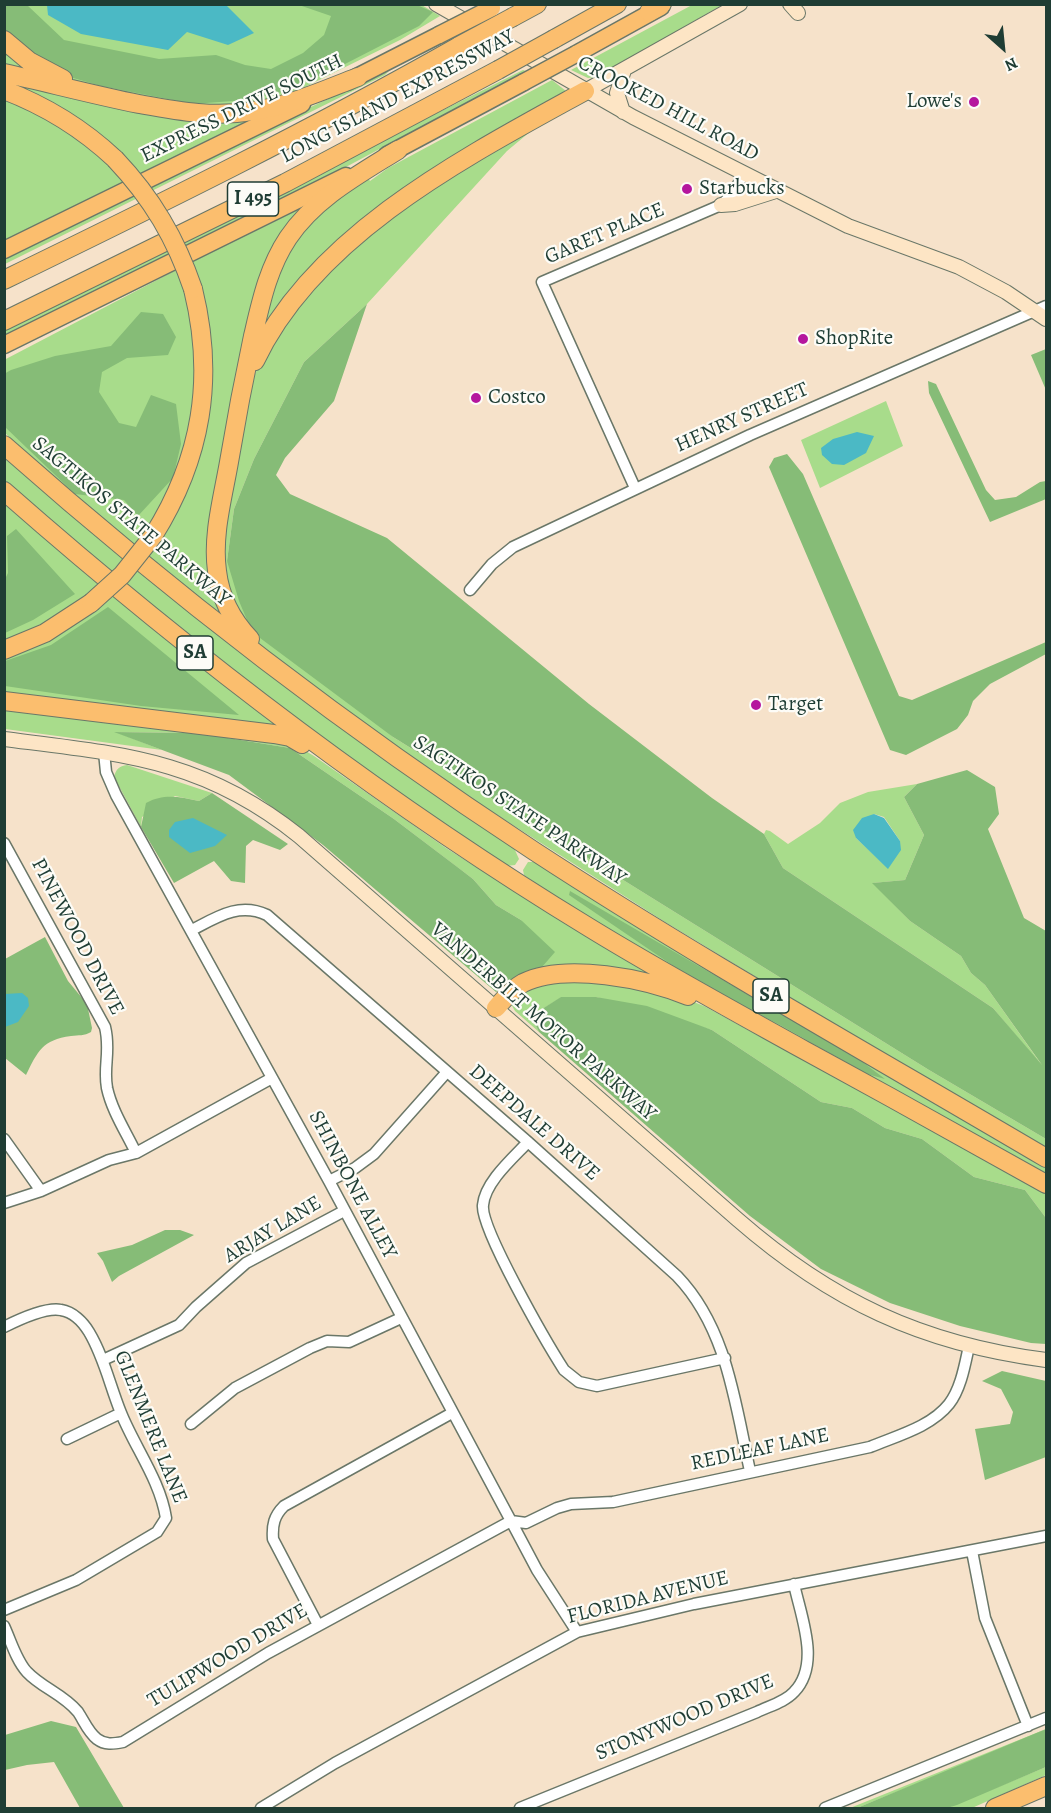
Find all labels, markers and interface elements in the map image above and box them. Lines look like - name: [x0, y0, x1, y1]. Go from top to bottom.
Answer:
- north arrow: [973, 18, 1033, 78]
- street label: LONG ISLAND EXPRESSWAY: [277, 25, 519, 169]
- street label: EXPRESS DRIVE SOUTH: [137, 49, 347, 169]
- street label: CROOKED HILL ROAD: [573, 51, 763, 167]
- text: N: [1001, 52, 1021, 76]
- place label: Lowe's: [906, 89, 962, 115]
- marker: Lowe's: [967, 95, 981, 109]
- place label: Starbucks: [699, 176, 785, 202]
- road number: I 495: [228, 182, 278, 216]
- marker: Starbucks: [680, 182, 694, 196]
- street label: GARET PLACE: [541, 197, 669, 271]
- place label: ShopRite: [815, 326, 893, 352]
- marker: ShopRite: [796, 332, 810, 346]
- street label: HENRY STREET: [671, 377, 813, 459]
- place label: Costco: [488, 385, 546, 411]
- marker: Costco: [469, 391, 483, 405]
- street label: SAGTIKOS STATE PARKWAY: [27, 432, 235, 612]
- road number: SA: [177, 636, 213, 670]
- place label: Target: [768, 692, 823, 718]
- marker: Target: [749, 698, 763, 712]
- street label: SAGTIKOS STATE PARKWAY: [408, 730, 630, 892]
- street label: PINEWOOD DRIVE: [25, 854, 129, 1020]
- street label: VANDERBILT MOTOR PARKWAY: [425, 917, 661, 1127]
- road number: SA: [753, 979, 789, 1013]
- street label: DEEPDALE DRIVE: [463, 1059, 605, 1187]
- street label: SHINBONE ALLEY: [302, 1107, 402, 1263]
- street label: ARJAY LANE: [220, 1191, 326, 1269]
- street label: GLENMERE LANE: [108, 1347, 192, 1507]
- street label: REDLEAF LANE: [689, 1423, 831, 1477]
- street label: FLORIDA AVENUE: [565, 1566, 731, 1630]
- street label: TULIPWOOD DRIVE: [143, 1598, 313, 1714]
- street label: STONYWOOD DRIVE: [592, 1669, 778, 1767]

